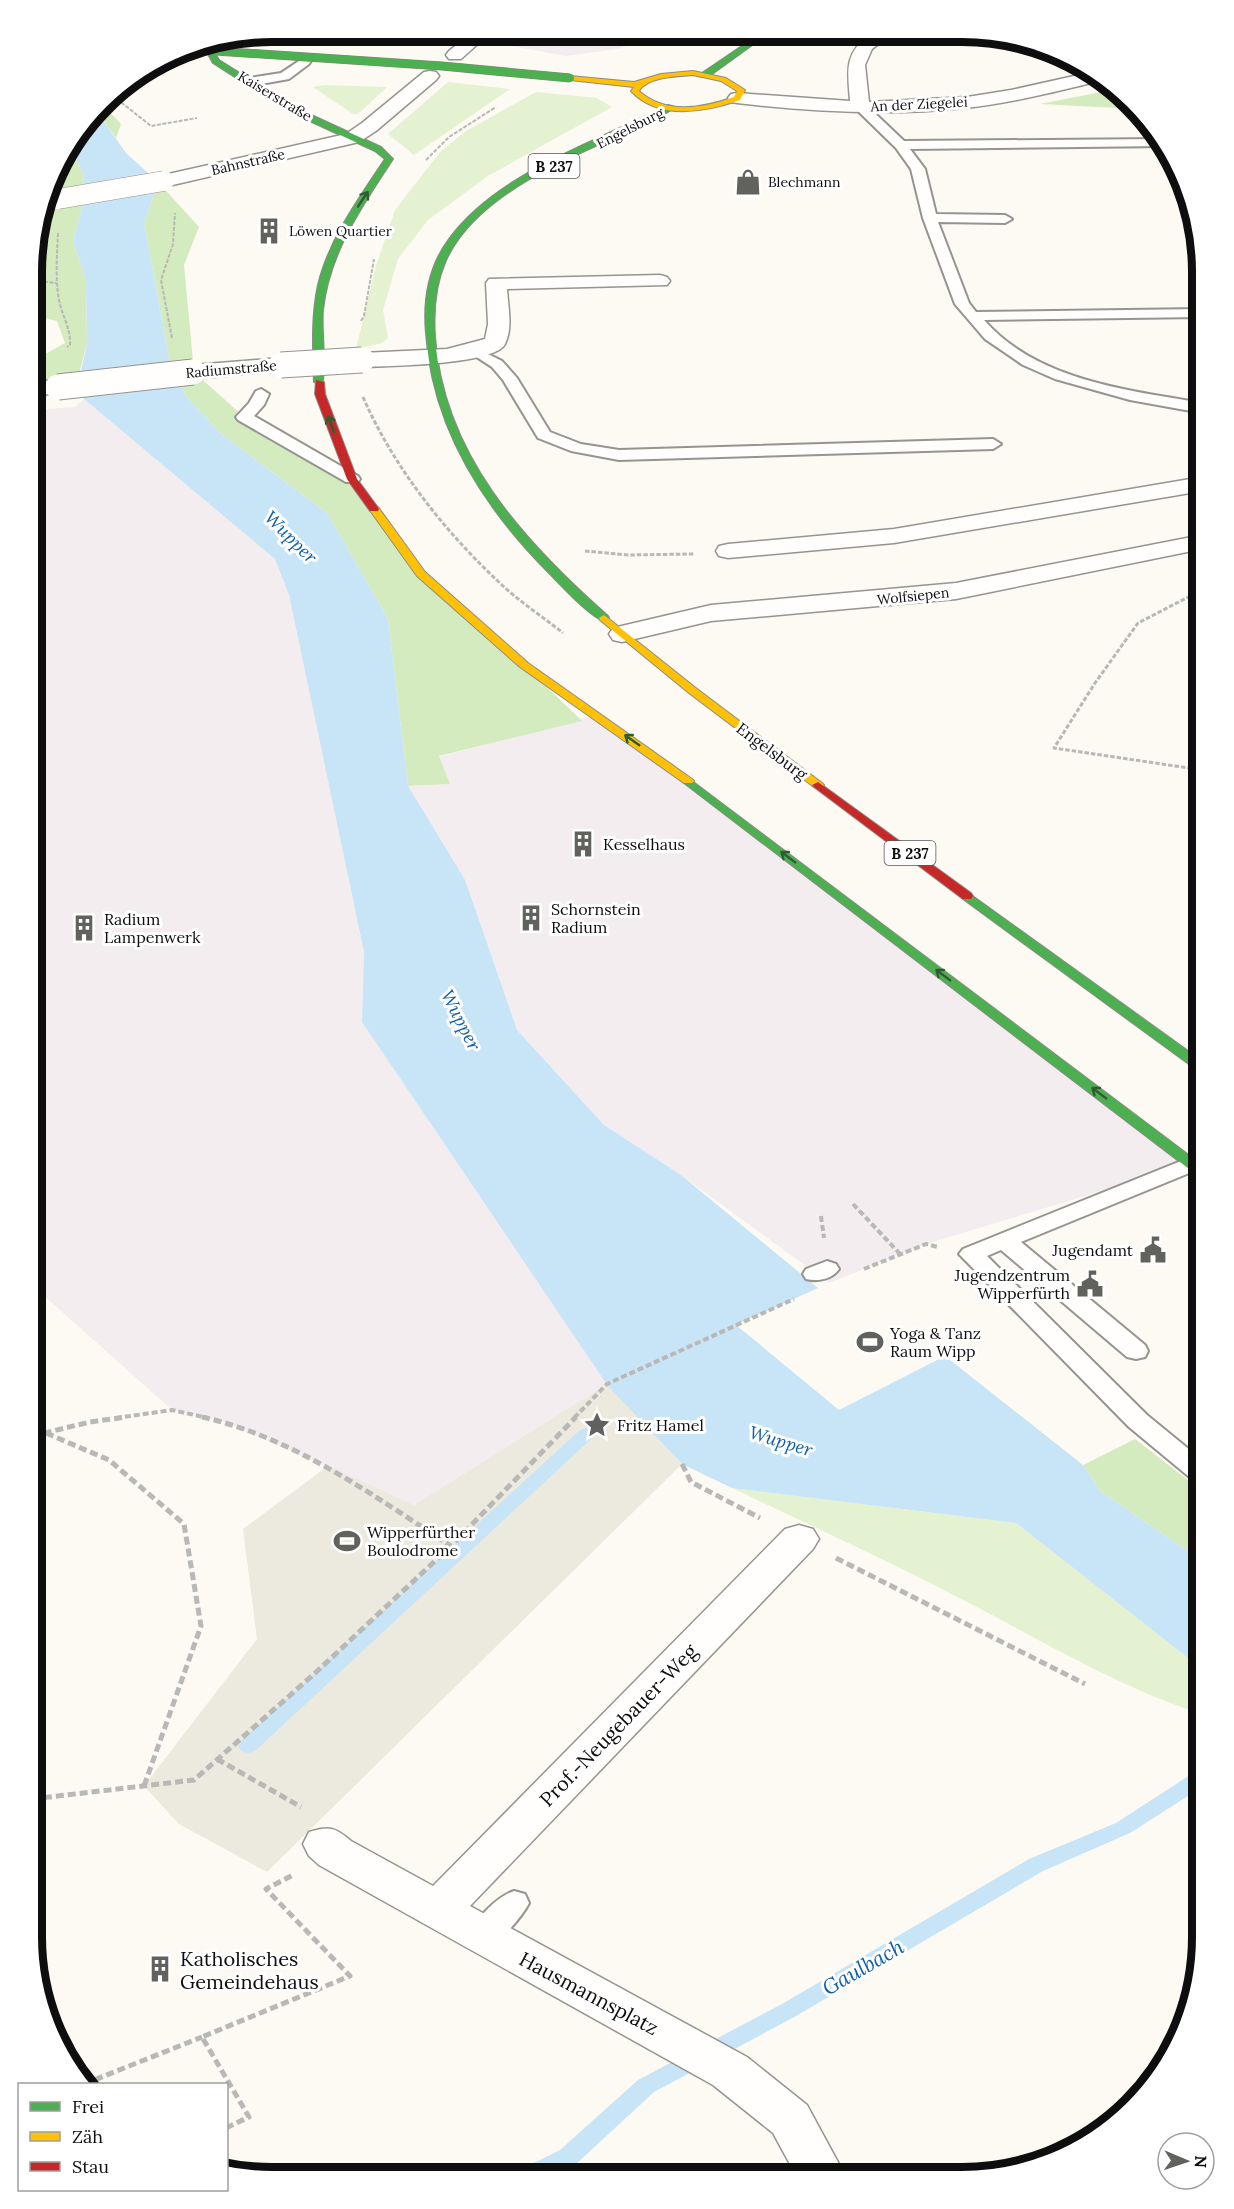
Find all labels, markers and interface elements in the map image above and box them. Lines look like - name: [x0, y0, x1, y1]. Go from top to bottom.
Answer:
- street label: Kaiserstraße: [235, 67, 316, 125]
- street label: An der Ziegelei: [869, 92, 968, 116]
- street label: Engelsburg: [593, 103, 667, 153]
- street label: Bahnstraße: [209, 145, 287, 179]
- road number: B 237: [528, 154, 580, 178]
- shop icon: Blechmann: [733, 167, 763, 197]
- place label: Blechmann: [768, 173, 841, 191]
- one-way arrow: [357, 191, 369, 207]
- building icon: Löwen Quartier: [254, 216, 284, 246]
- place label: Löwen Quartier: [289, 222, 392, 240]
- street label: Radiumstraße: [185, 356, 278, 382]
- one-way arrow: [325, 415, 336, 434]
- water label: Wupper: [260, 506, 323, 569]
- street label: Wolfsiepen: [876, 583, 951, 609]
- street label: Engelsburg: [733, 718, 812, 785]
- one-way arrow: [624, 734, 641, 746]
- building icon: Kesselhaus: [568, 829, 598, 859]
- place label: Kesselhaus: [603, 834, 685, 854]
- road number: B 237: [884, 841, 936, 865]
- one-way arrow: [780, 851, 796, 864]
- place label: Schornstein Radium: [551, 899, 641, 937]
- building icon: Schornstein Radium: [516, 903, 546, 933]
- place label: Radium Lampenwerk: [104, 909, 201, 947]
- building icon: Radium Lampenwerk: [69, 913, 99, 943]
- one-way arrow: [936, 969, 952, 981]
- water label: Wupper: [436, 986, 486, 1055]
- one-way arrow: [1091, 1087, 1107, 1099]
- public building icon: Jugendamt: [1138, 1235, 1168, 1265]
- place label: Jugendamt: [1051, 1240, 1134, 1260]
- place label: Jugendzentrum Wipperfürth: [953, 1265, 1070, 1303]
- public building icon: Jugendzentrum Wipperfürth: [1075, 1269, 1105, 1299]
- place label: Yoga & Tanz Raum Wipp: [889, 1323, 981, 1361]
- sports icon: Yoga & Tanz Raum Wipp: [855, 1327, 885, 1357]
- place icon: Fritz Hamel: [582, 1410, 612, 1440]
- place label: Fritz Hamel: [617, 1415, 704, 1435]
- water label: Wupper: [746, 1420, 816, 1462]
- place label: Wipperfürther Boulodrome: [367, 1522, 475, 1560]
- sports icon: Wipperfürther Boulodrome: [332, 1526, 362, 1556]
- street label: Prof.-Neugebauer-Weg: [534, 1638, 703, 1811]
- water label: Gaulbach: [817, 1933, 909, 2001]
- place label: Katholisches Gemeindehaus: [180, 1946, 319, 1994]
- street label: Hausmannsplatz: [515, 1946, 663, 2040]
- building icon: Katholisches Gemeindehaus: [145, 1954, 175, 1984]
- legend: [18, 2083, 228, 2191]
- text: Frei: [72, 2095, 104, 2118]
- text: Zäh: [72, 2125, 103, 2148]
- north arrow: [1156, 2131, 1216, 2191]
- text: Stau: [72, 2155, 109, 2178]
- text: N: [1191, 2155, 1211, 2168]

